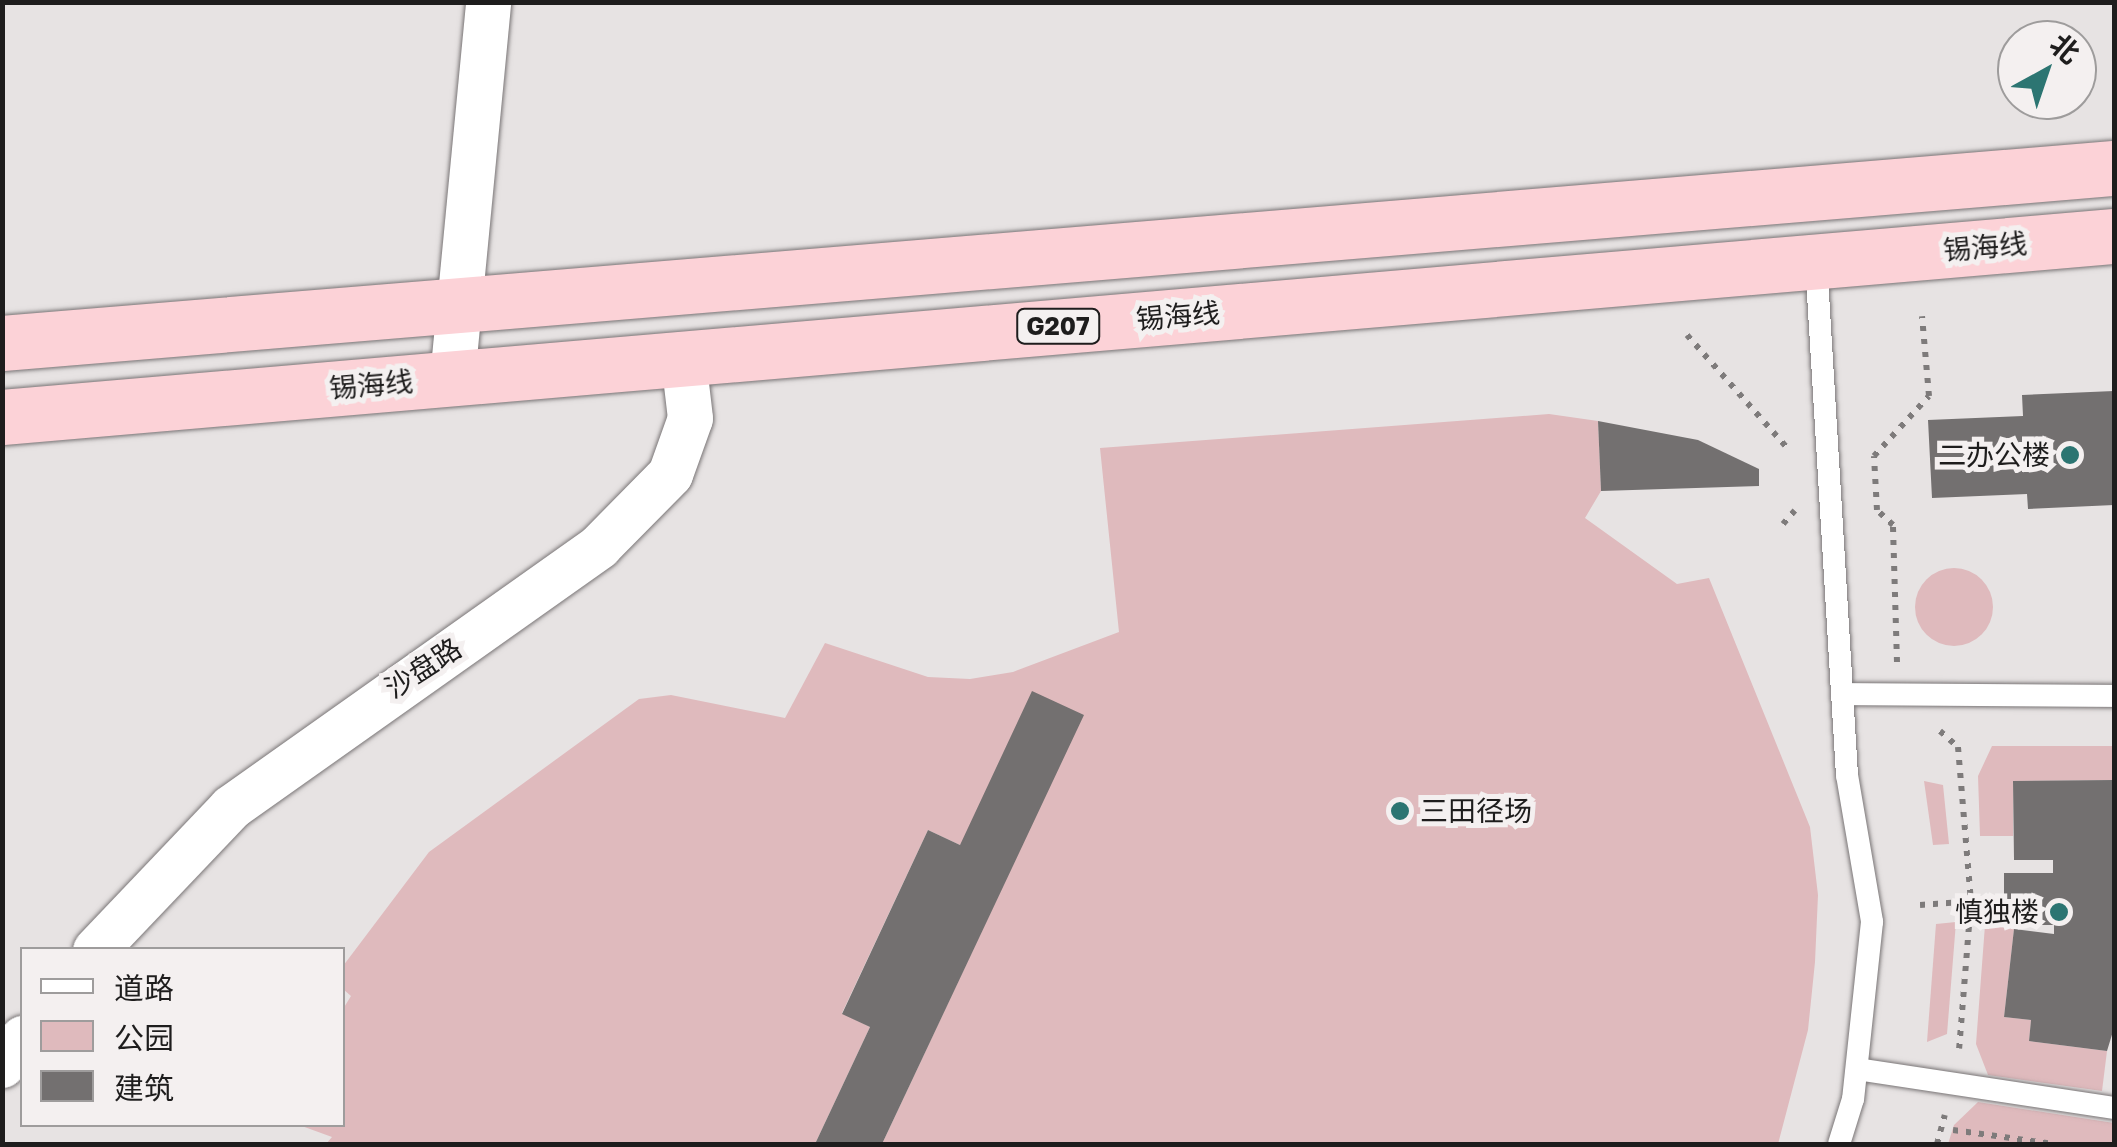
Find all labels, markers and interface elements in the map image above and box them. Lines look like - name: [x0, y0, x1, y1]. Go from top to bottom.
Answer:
- north arrow: [1997, 20, 2097, 120]
- text: 北: [2044, 27, 2087, 70]
- street label: 锡海线: [1942, 227, 2028, 267]
- street label: 锡海线: [1135, 296, 1221, 336]
- road number: G207: [1016, 306, 1100, 346]
- street label: 锡海线: [328, 365, 414, 405]
- place label: 二办公楼: [1938, 438, 2050, 472]
- marker: 二办公楼: [2059, 444, 2081, 466]
- street label: 沙盘路: [379, 631, 467, 705]
- place label: 三田径场: [1420, 794, 1532, 828]
- marker: 三田径场: [1389, 800, 1411, 822]
- place label: 慎独楼: [1955, 895, 2039, 929]
- marker: 慎独楼: [2048, 901, 2070, 923]
- legend: [20, 947, 345, 1127]
- text: 道路: [114, 970, 174, 1006]
- text: 公园: [114, 1020, 174, 1056]
- text: 建筑: [114, 1070, 174, 1106]

